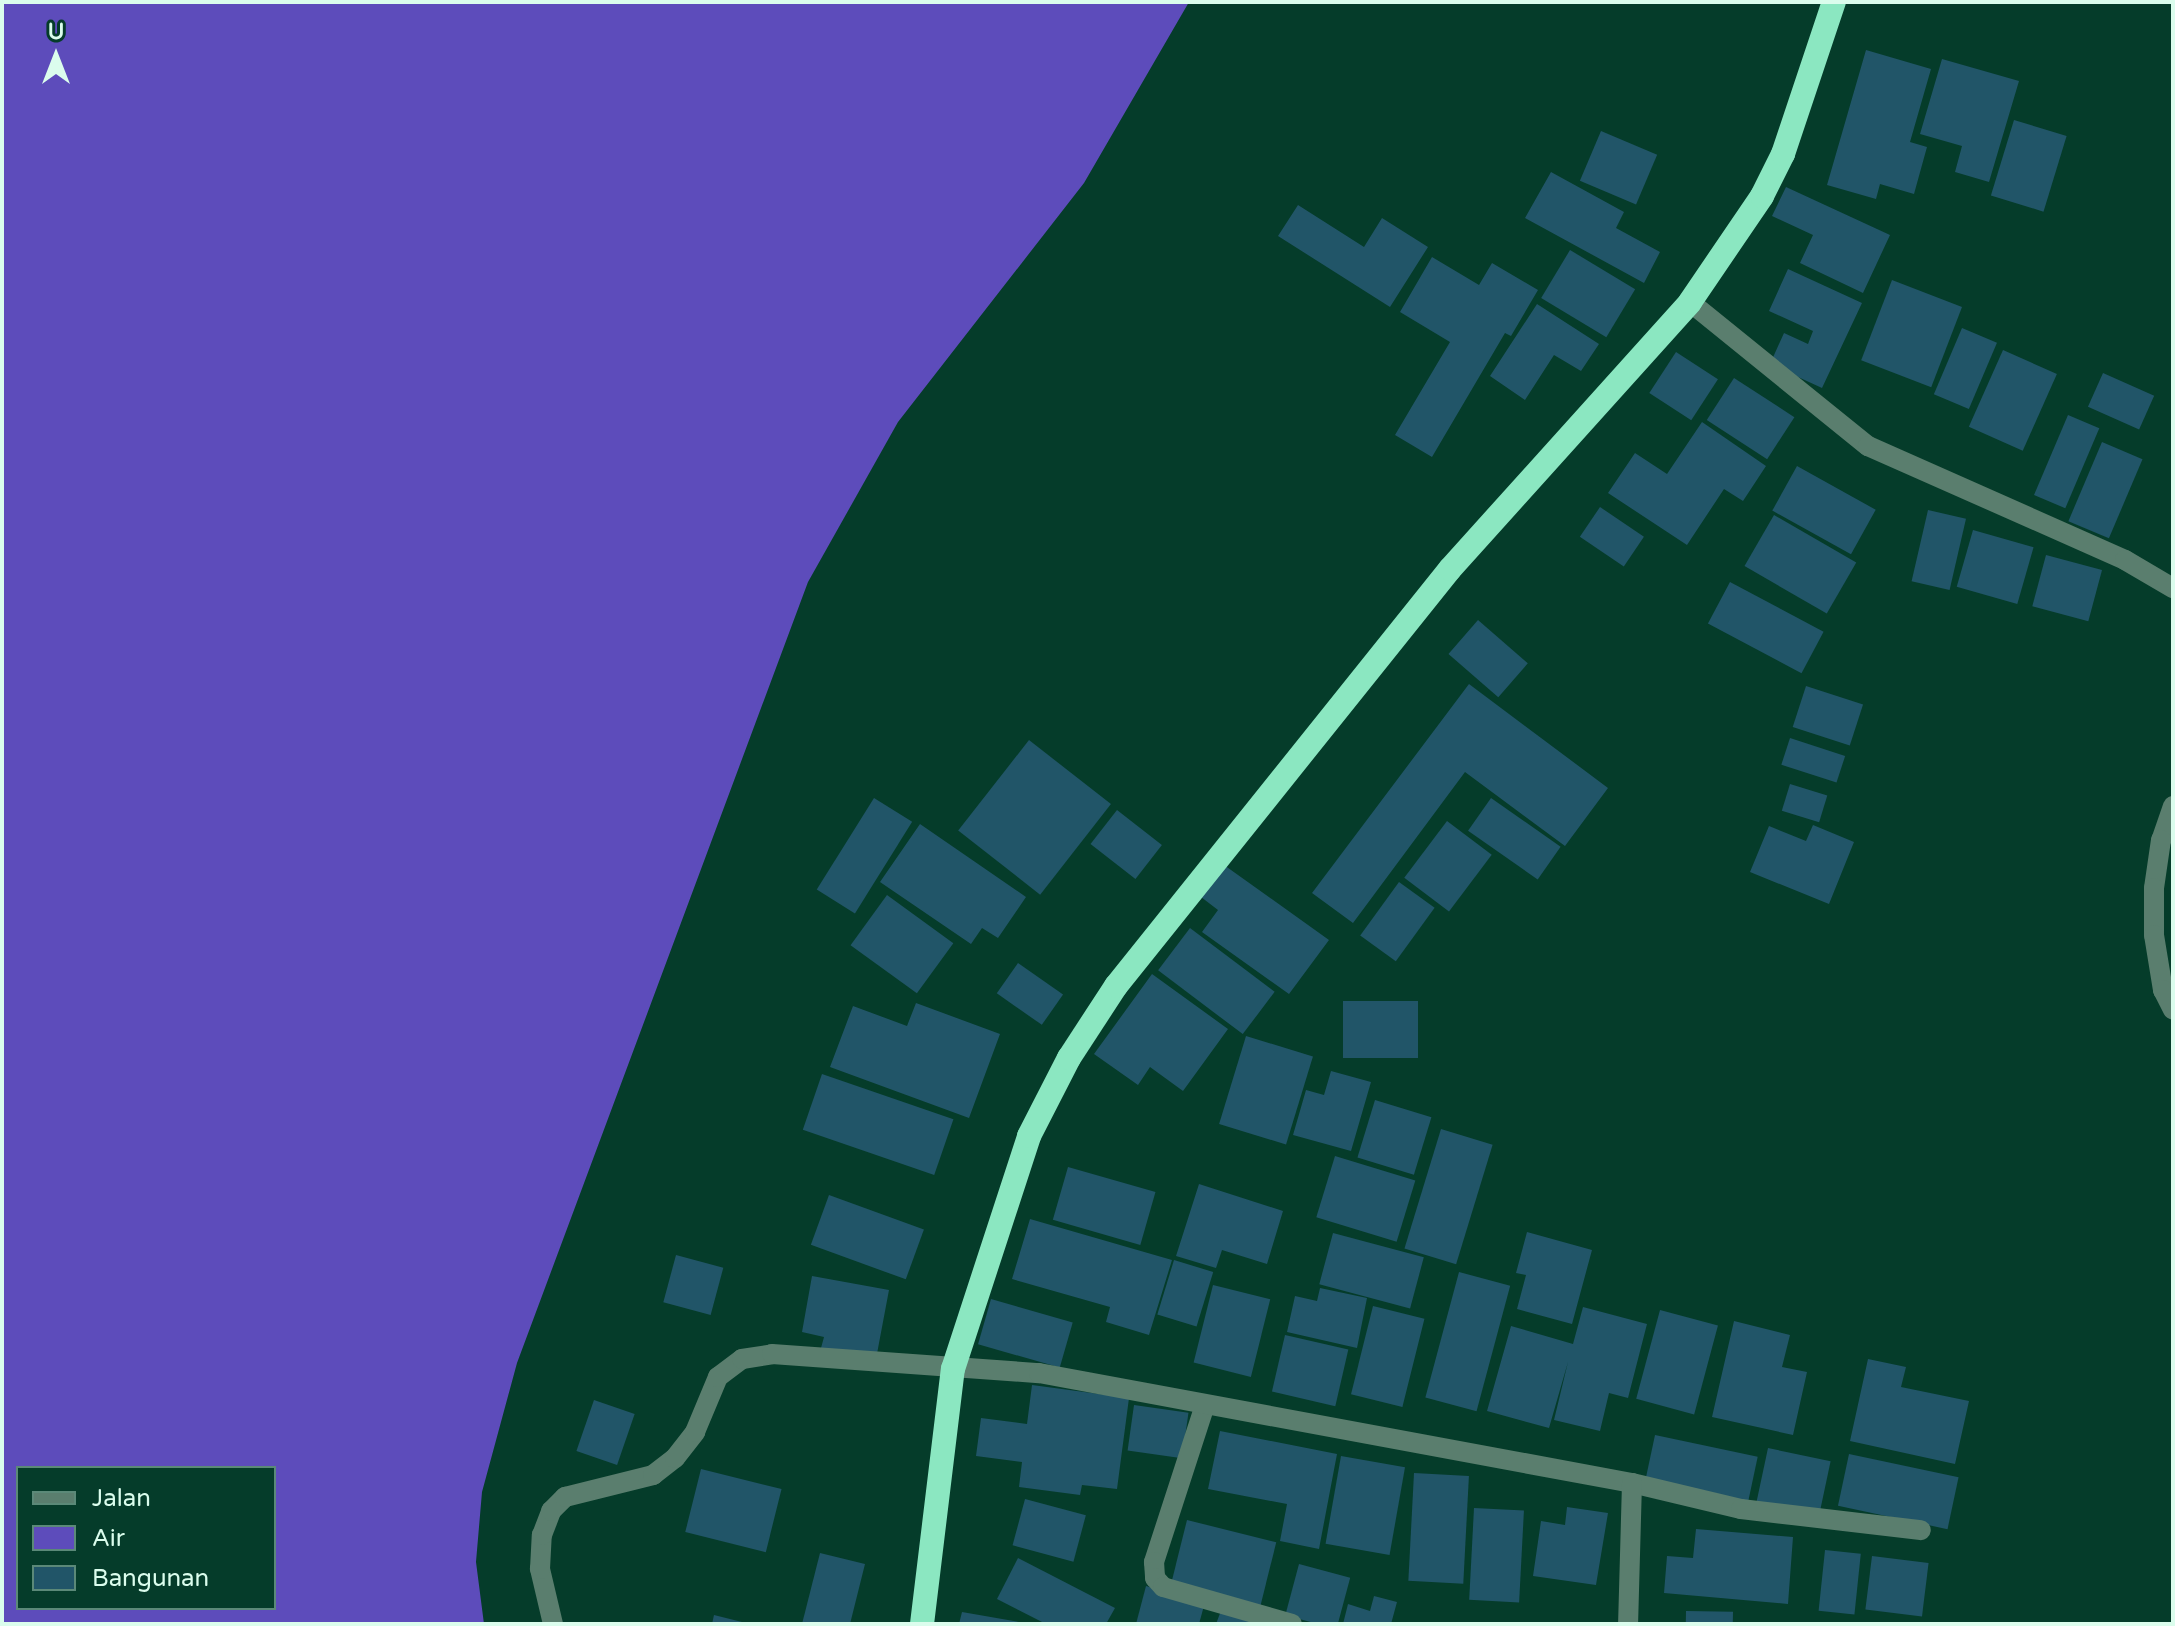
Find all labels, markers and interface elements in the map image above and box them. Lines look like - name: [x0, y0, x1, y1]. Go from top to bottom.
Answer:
- north arrow: [16, 16, 96, 96]
- text: U: [48, 19, 64, 45]
- legend: [16, 1466, 276, 1610]
- text: Jalan: [92, 1484, 151, 1513]
- text: Air: [92, 1524, 125, 1553]
- text: Bangunan: [92, 1564, 209, 1593]

